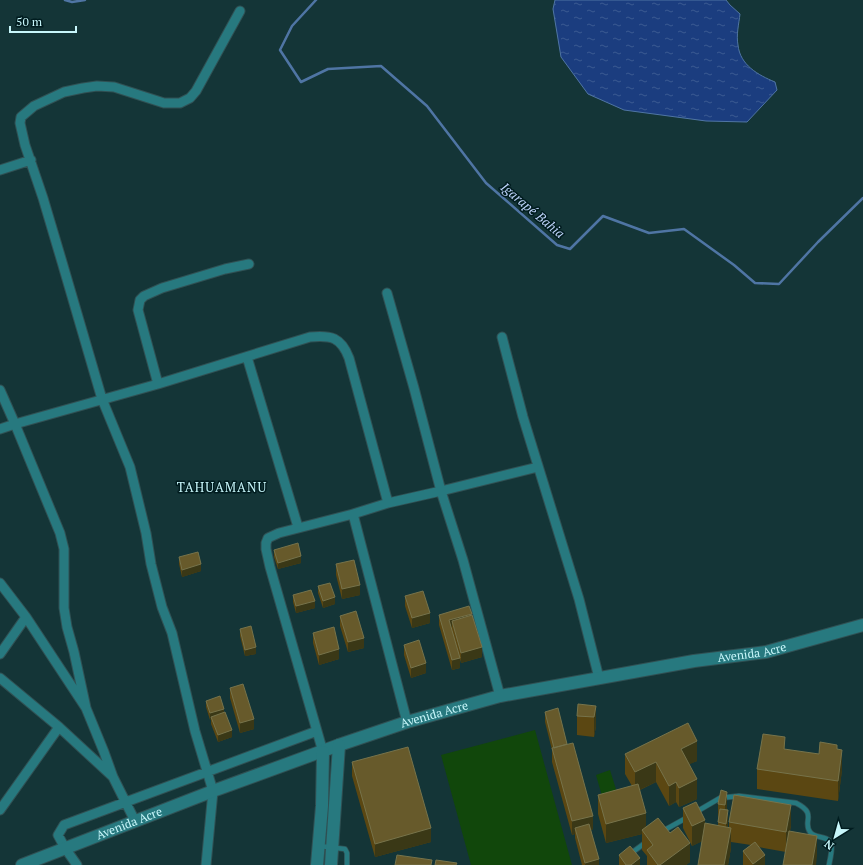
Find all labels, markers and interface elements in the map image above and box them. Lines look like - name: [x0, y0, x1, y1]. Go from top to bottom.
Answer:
- scale bar: [10, 8, 76, 34]
- text: 50 m: [16, 14, 43, 29]
- water label: Igarapé Bahia: [496, 177, 569, 242]
- district label: TAHUAMANU: [177, 478, 267, 496]
- street label: Avenida Acre: [717, 639, 788, 665]
- street label: Avenida Acre: [398, 697, 470, 731]
- street label: Avenida Acre: [94, 803, 164, 843]
- north arrow: [815, 817, 855, 857]
- text: N: [821, 836, 837, 853]

